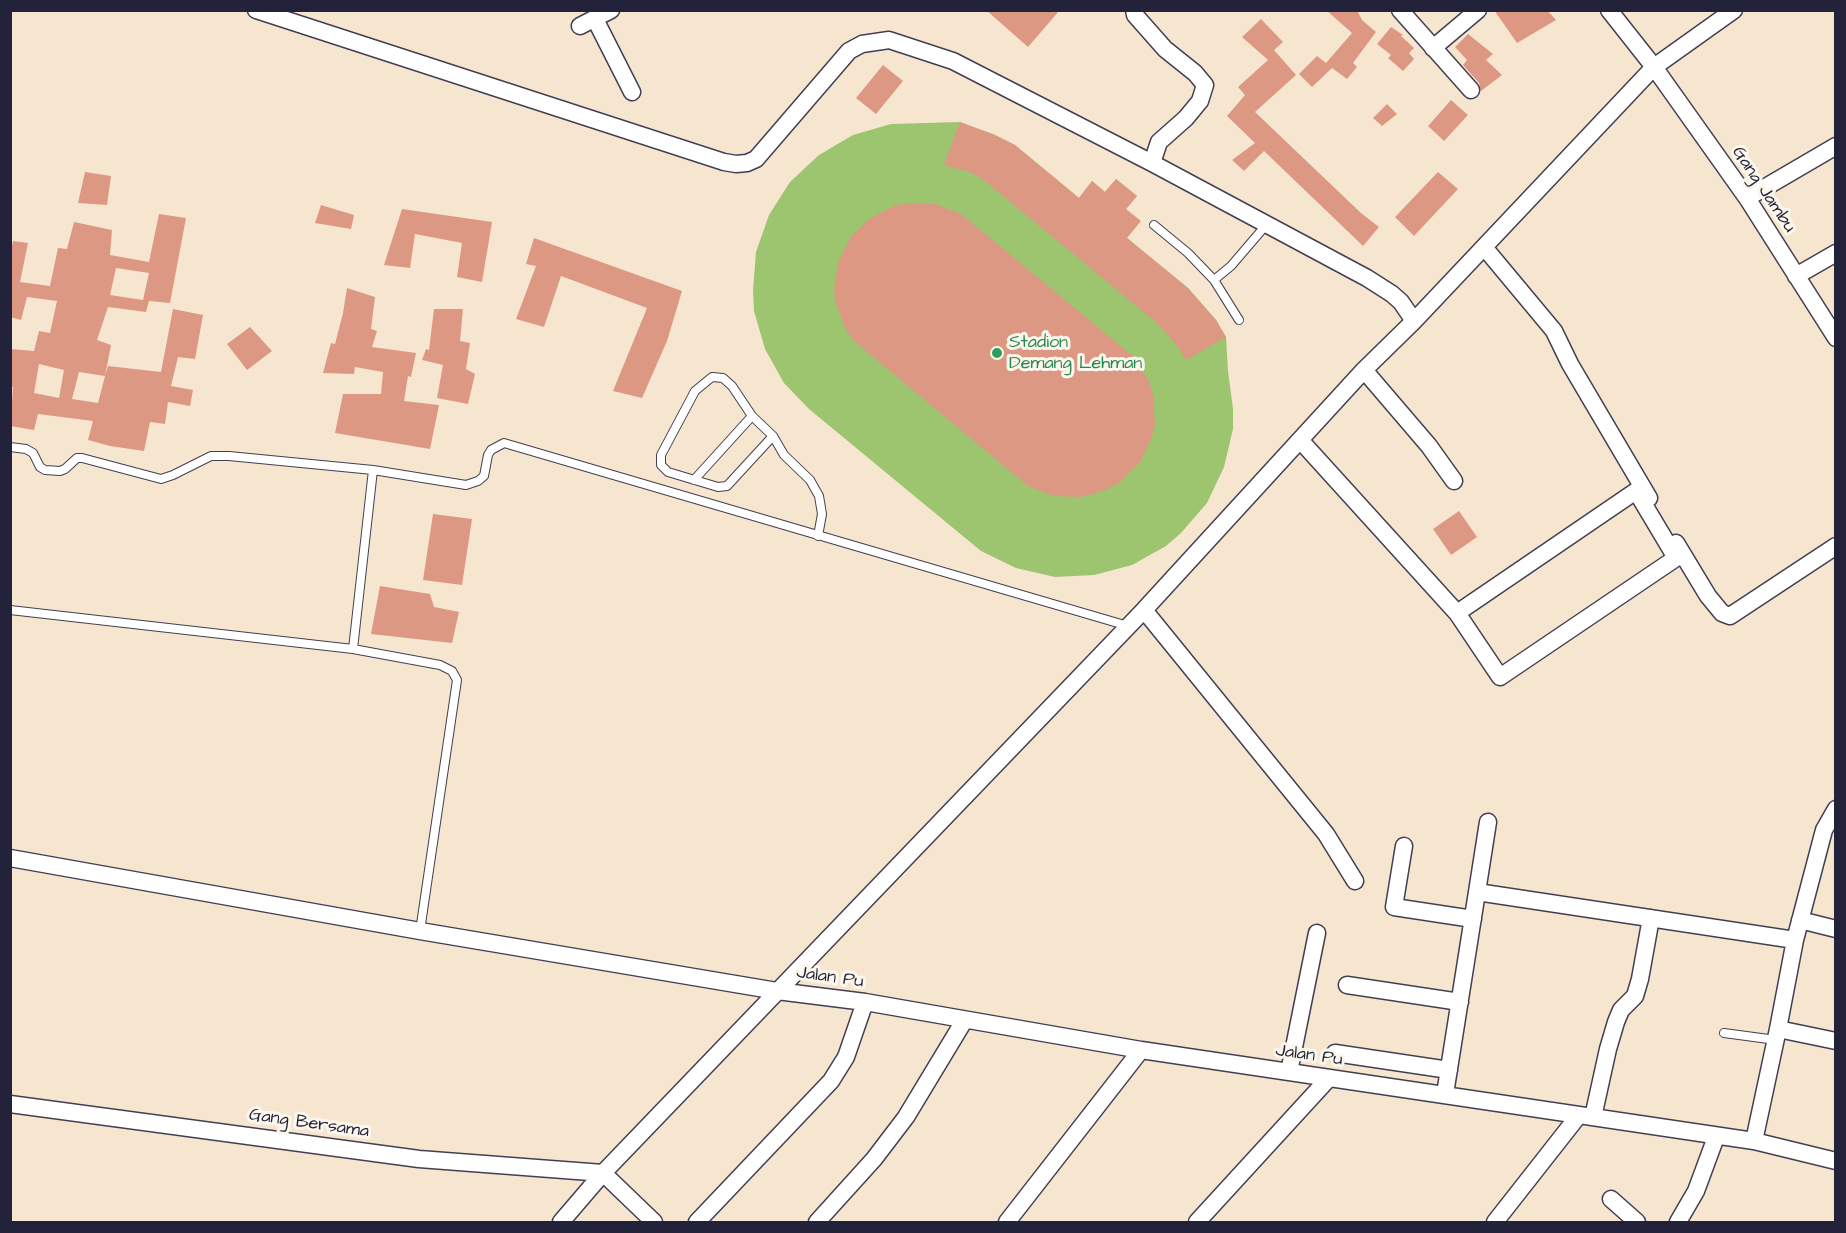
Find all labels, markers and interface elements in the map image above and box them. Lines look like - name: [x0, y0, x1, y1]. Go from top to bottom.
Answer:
- street label: Gang Jambu: [1726, 143, 1800, 237]
- place label: Stadion Demang Lehman: [1009, 332, 1142, 374]
- marker: Stadion Demang Lehman: [990, 346, 1004, 360]
- street label: Jalan Pu: [795, 963, 865, 993]
- street label: Jalan Pu: [1274, 1041, 1344, 1071]
- street label: Gang Bersama: [248, 1105, 370, 1143]

